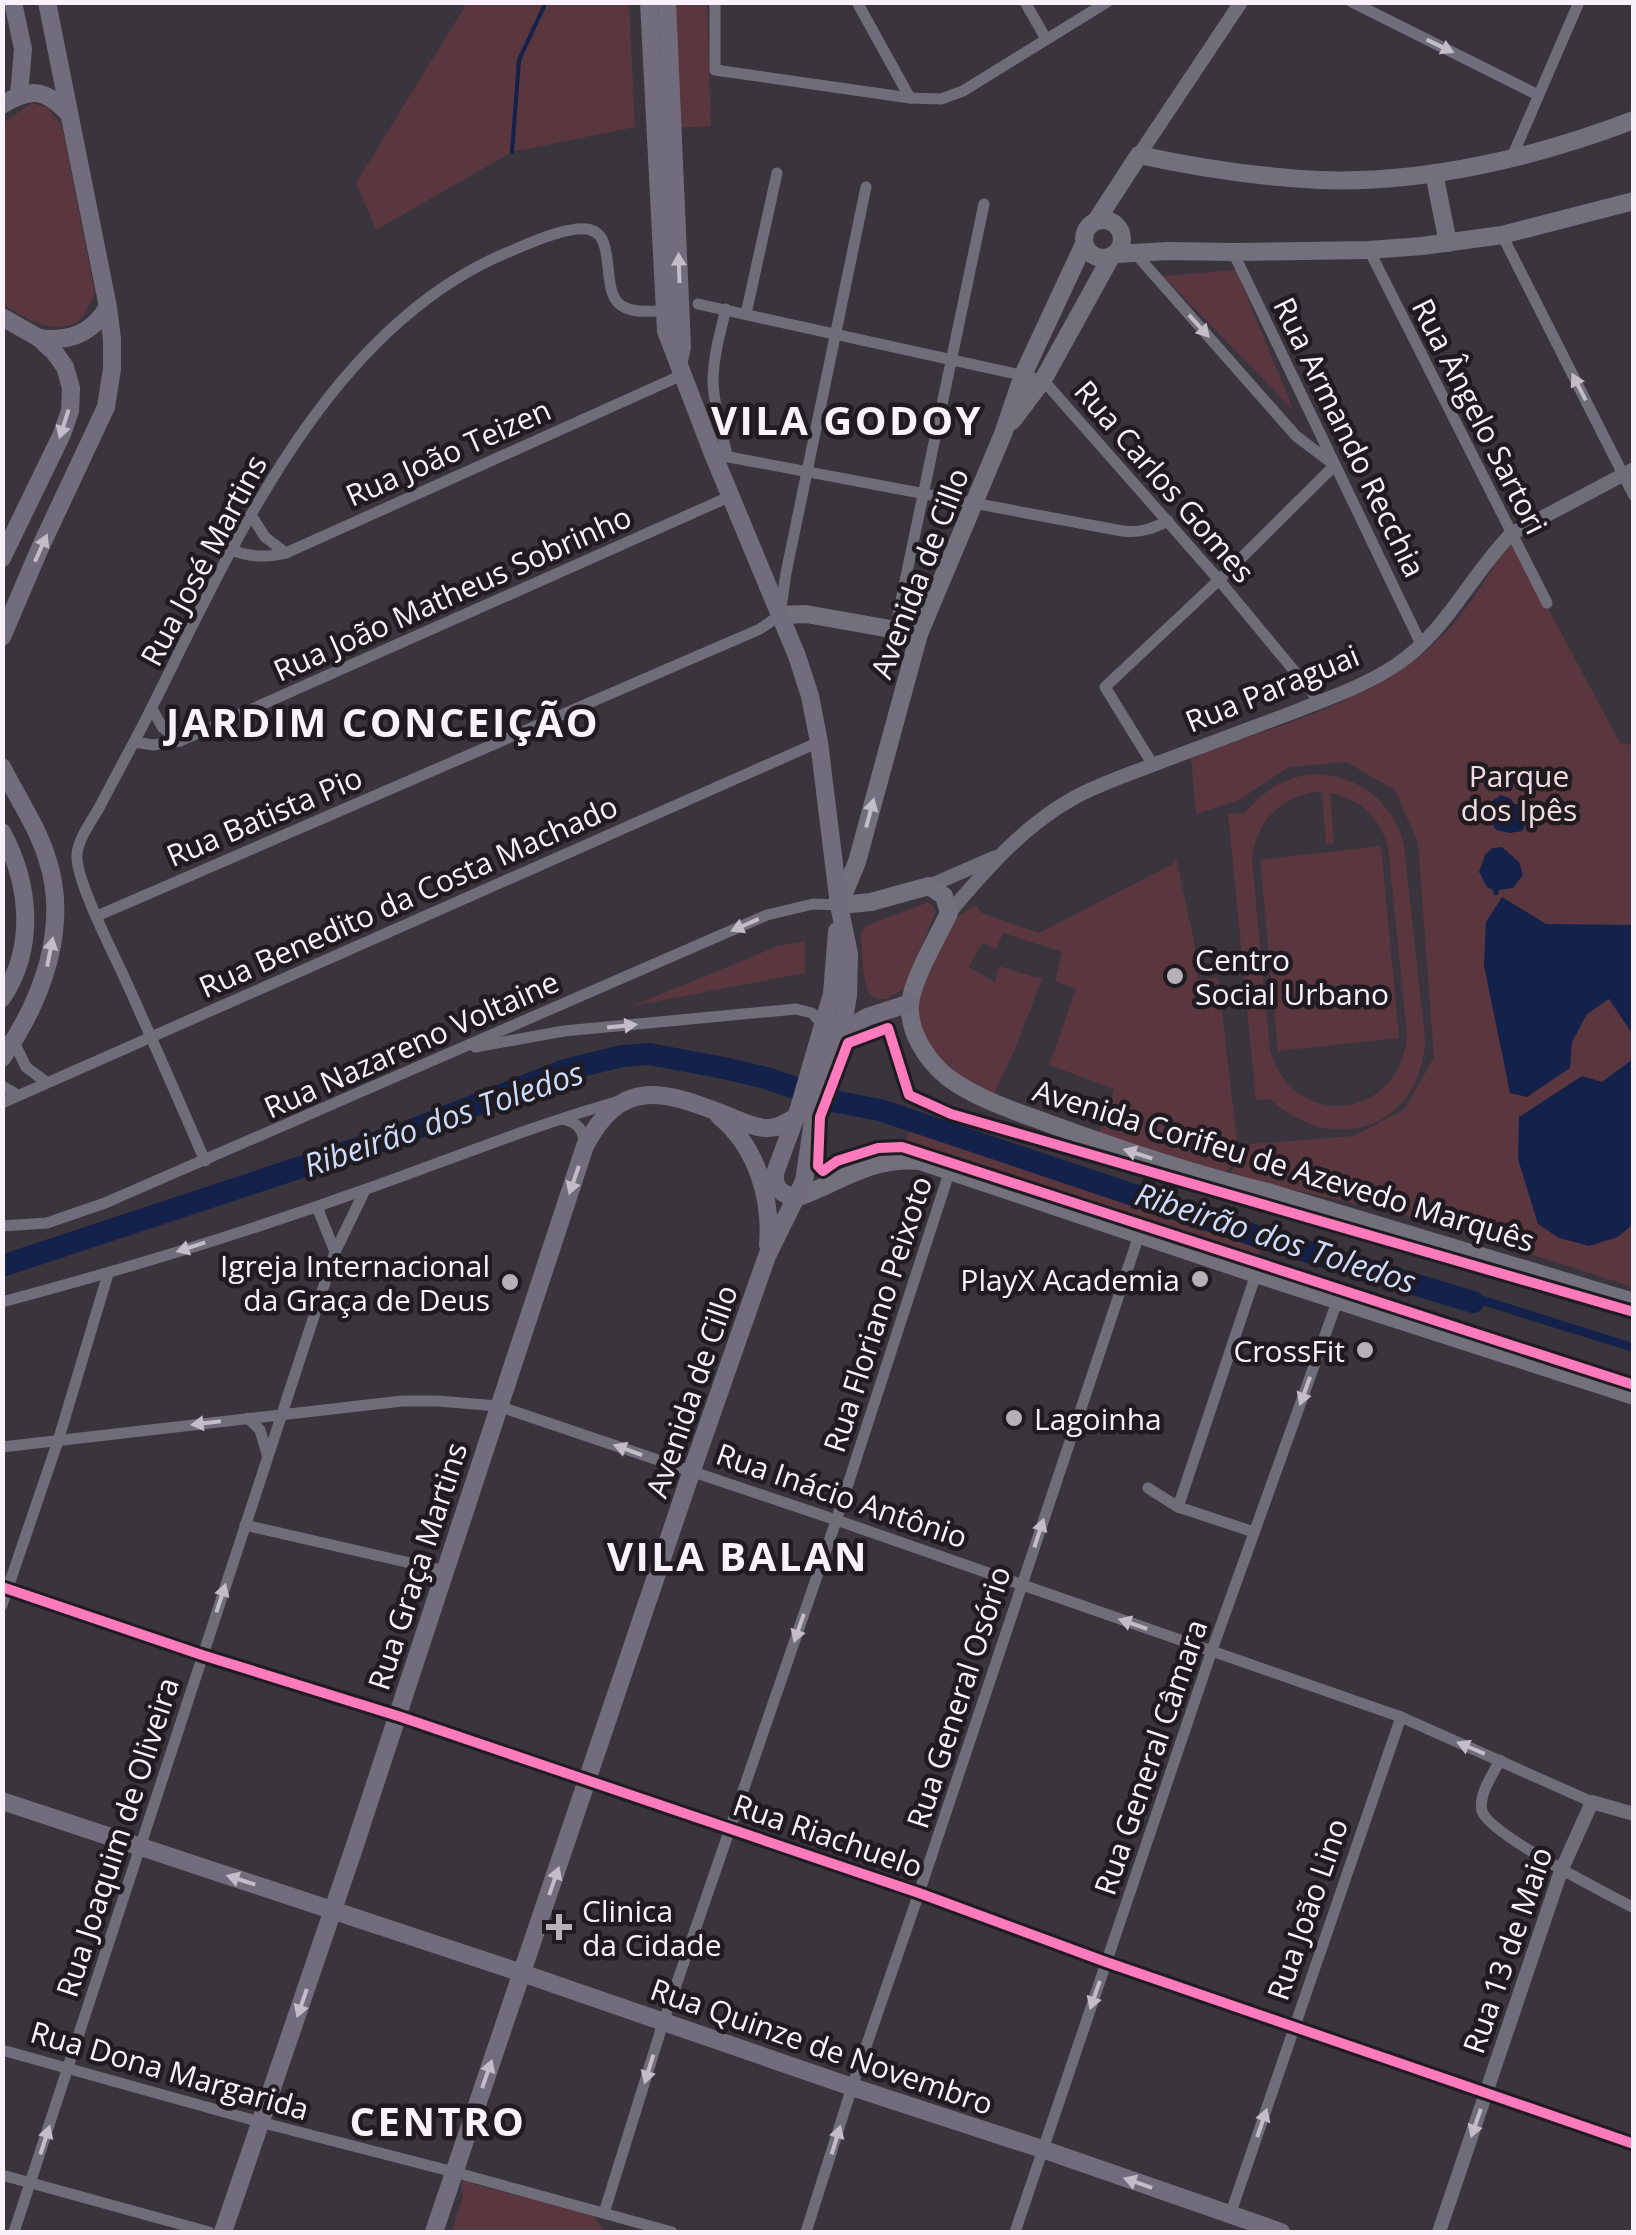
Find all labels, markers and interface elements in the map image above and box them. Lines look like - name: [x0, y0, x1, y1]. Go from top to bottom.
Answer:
- one-way arrow: [1425, 37, 1454, 54]
- one-way arrow: [670, 252, 686, 284]
- street label: Rua Armando Recchia: [1264, 290, 1436, 584]
- street label: Rua Ângelo Sartori: [1403, 291, 1557, 541]
- one-way arrow: [1188, 313, 1210, 338]
- street label: Rua Carlos Gomes: [1066, 371, 1264, 591]
- one-way arrow: [1571, 373, 1588, 402]
- street label: Rua João Teizen: [339, 388, 557, 516]
- district label: VILA GODOY: [711, 392, 983, 447]
- one-way arrow: [56, 409, 71, 439]
- street label: Rua José Martins: [130, 447, 276, 673]
- street label: Avenida de Cillo: [860, 462, 978, 684]
- street label: Rua João Matheus Sobrinho: [267, 495, 637, 691]
- one-way arrow: [33, 533, 49, 563]
- street label: Rua Paraguai: [1179, 635, 1365, 741]
- district label: JARDIM CONCEIÇÃO: [163, 694, 600, 749]
- park label: Parque dos Ipês: [1461, 755, 1577, 830]
- street label: Rua Batista Pio: [160, 756, 368, 876]
- street label: Rua Benedito da Costa Machado: [192, 785, 624, 1007]
- one-way arrow: [863, 797, 879, 828]
- one-way arrow: [730, 916, 759, 933]
- one-way arrow: [43, 936, 59, 967]
- place label: Centro Social Urbano: [1195, 939, 1389, 1014]
- street label: Rua Nazareno Voltaine: [257, 961, 565, 1127]
- marker: Centro Social Urbano: [1164, 965, 1186, 987]
- one-way arrow: [607, 1017, 638, 1033]
- water label: Ribeirão dos Toledos: [298, 1050, 589, 1186]
- street label: Avenida Corifeu de Azevedo Marquês: [1028, 1069, 1540, 1261]
- one-way arrow: [1122, 1146, 1152, 1161]
- one-way arrow: [566, 1165, 581, 1195]
- street label: Rua Floriano Peixoto: [813, 1171, 941, 1457]
- water label: Ribeirão dos Toledos: [1130, 1171, 1422, 1303]
- one-way arrow: [175, 1241, 205, 1256]
- place label: Igreja Internacional da Graça de Deus: [220, 1245, 490, 1320]
- place label: PlayX Academia: [960, 1259, 1180, 1300]
- marker: PlayX Academia: [1189, 1268, 1211, 1290]
- marker: Igreja Internacional da Graça de Deus: [499, 1271, 521, 1293]
- street label: Avenida de Cillo: [635, 1279, 747, 1503]
- place label: CrossFit: [1233, 1330, 1345, 1371]
- marker: CrossFit: [1354, 1339, 1376, 1361]
- one-way arrow: [1297, 1376, 1312, 1406]
- place label: Lagoinha: [1034, 1398, 1162, 1439]
- marker: Lagoinha: [1003, 1407, 1025, 1429]
- one-way arrow: [190, 1415, 222, 1431]
- street label: Rua Inácio Antônio: [711, 1433, 973, 1557]
- street label: Rua Graça Martins: [358, 1437, 476, 1695]
- one-way arrow: [612, 1442, 642, 1457]
- one-way arrow: [1033, 1517, 1048, 1547]
- district label: VILA BALAN: [607, 1528, 869, 1583]
- street label: Rua General Osório: [896, 1561, 1020, 1833]
- one-way arrow: [214, 1582, 229, 1612]
- one-way arrow: [791, 1614, 806, 1644]
- street label: Rua General Câmara: [1084, 1614, 1216, 1900]
- one-way arrow: [1118, 1615, 1148, 1630]
- street label: Rua Joaquim de Oliveira: [46, 1672, 188, 2002]
- one-way arrow: [1456, 1739, 1486, 1755]
- street label: Rua Riachuelo: [728, 1783, 928, 1887]
- street label: Rua João Lino: [1257, 1813, 1357, 2005]
- street label: Rua 13 de Maio: [1452, 1841, 1562, 2059]
- one-way arrow: [547, 1865, 562, 1895]
- one-way arrow: [225, 1871, 255, 1886]
- place label: Clinica da Cidade: [582, 1890, 722, 1965]
- marker: Clinica da Cidade: [546, 1914, 572, 1940]
- street label: Rua Quinze de Novembro: [645, 1968, 999, 2124]
- one-way arrow: [1087, 1981, 1102, 2011]
- one-way arrow: [293, 1988, 308, 2018]
- street label: Rua Dona Margarida: [26, 2011, 314, 2129]
- one-way arrow: [641, 2054, 656, 2084]
- one-way arrow: [481, 2058, 496, 2088]
- district label: CENTRO: [350, 2093, 526, 2148]
- one-way arrow: [1256, 2108, 1271, 2138]
- one-way arrow: [1467, 2109, 1482, 2139]
- one-way arrow: [829, 2124, 844, 2154]
- one-way arrow: [38, 2125, 53, 2155]
- one-way arrow: [1123, 2175, 1153, 2190]

